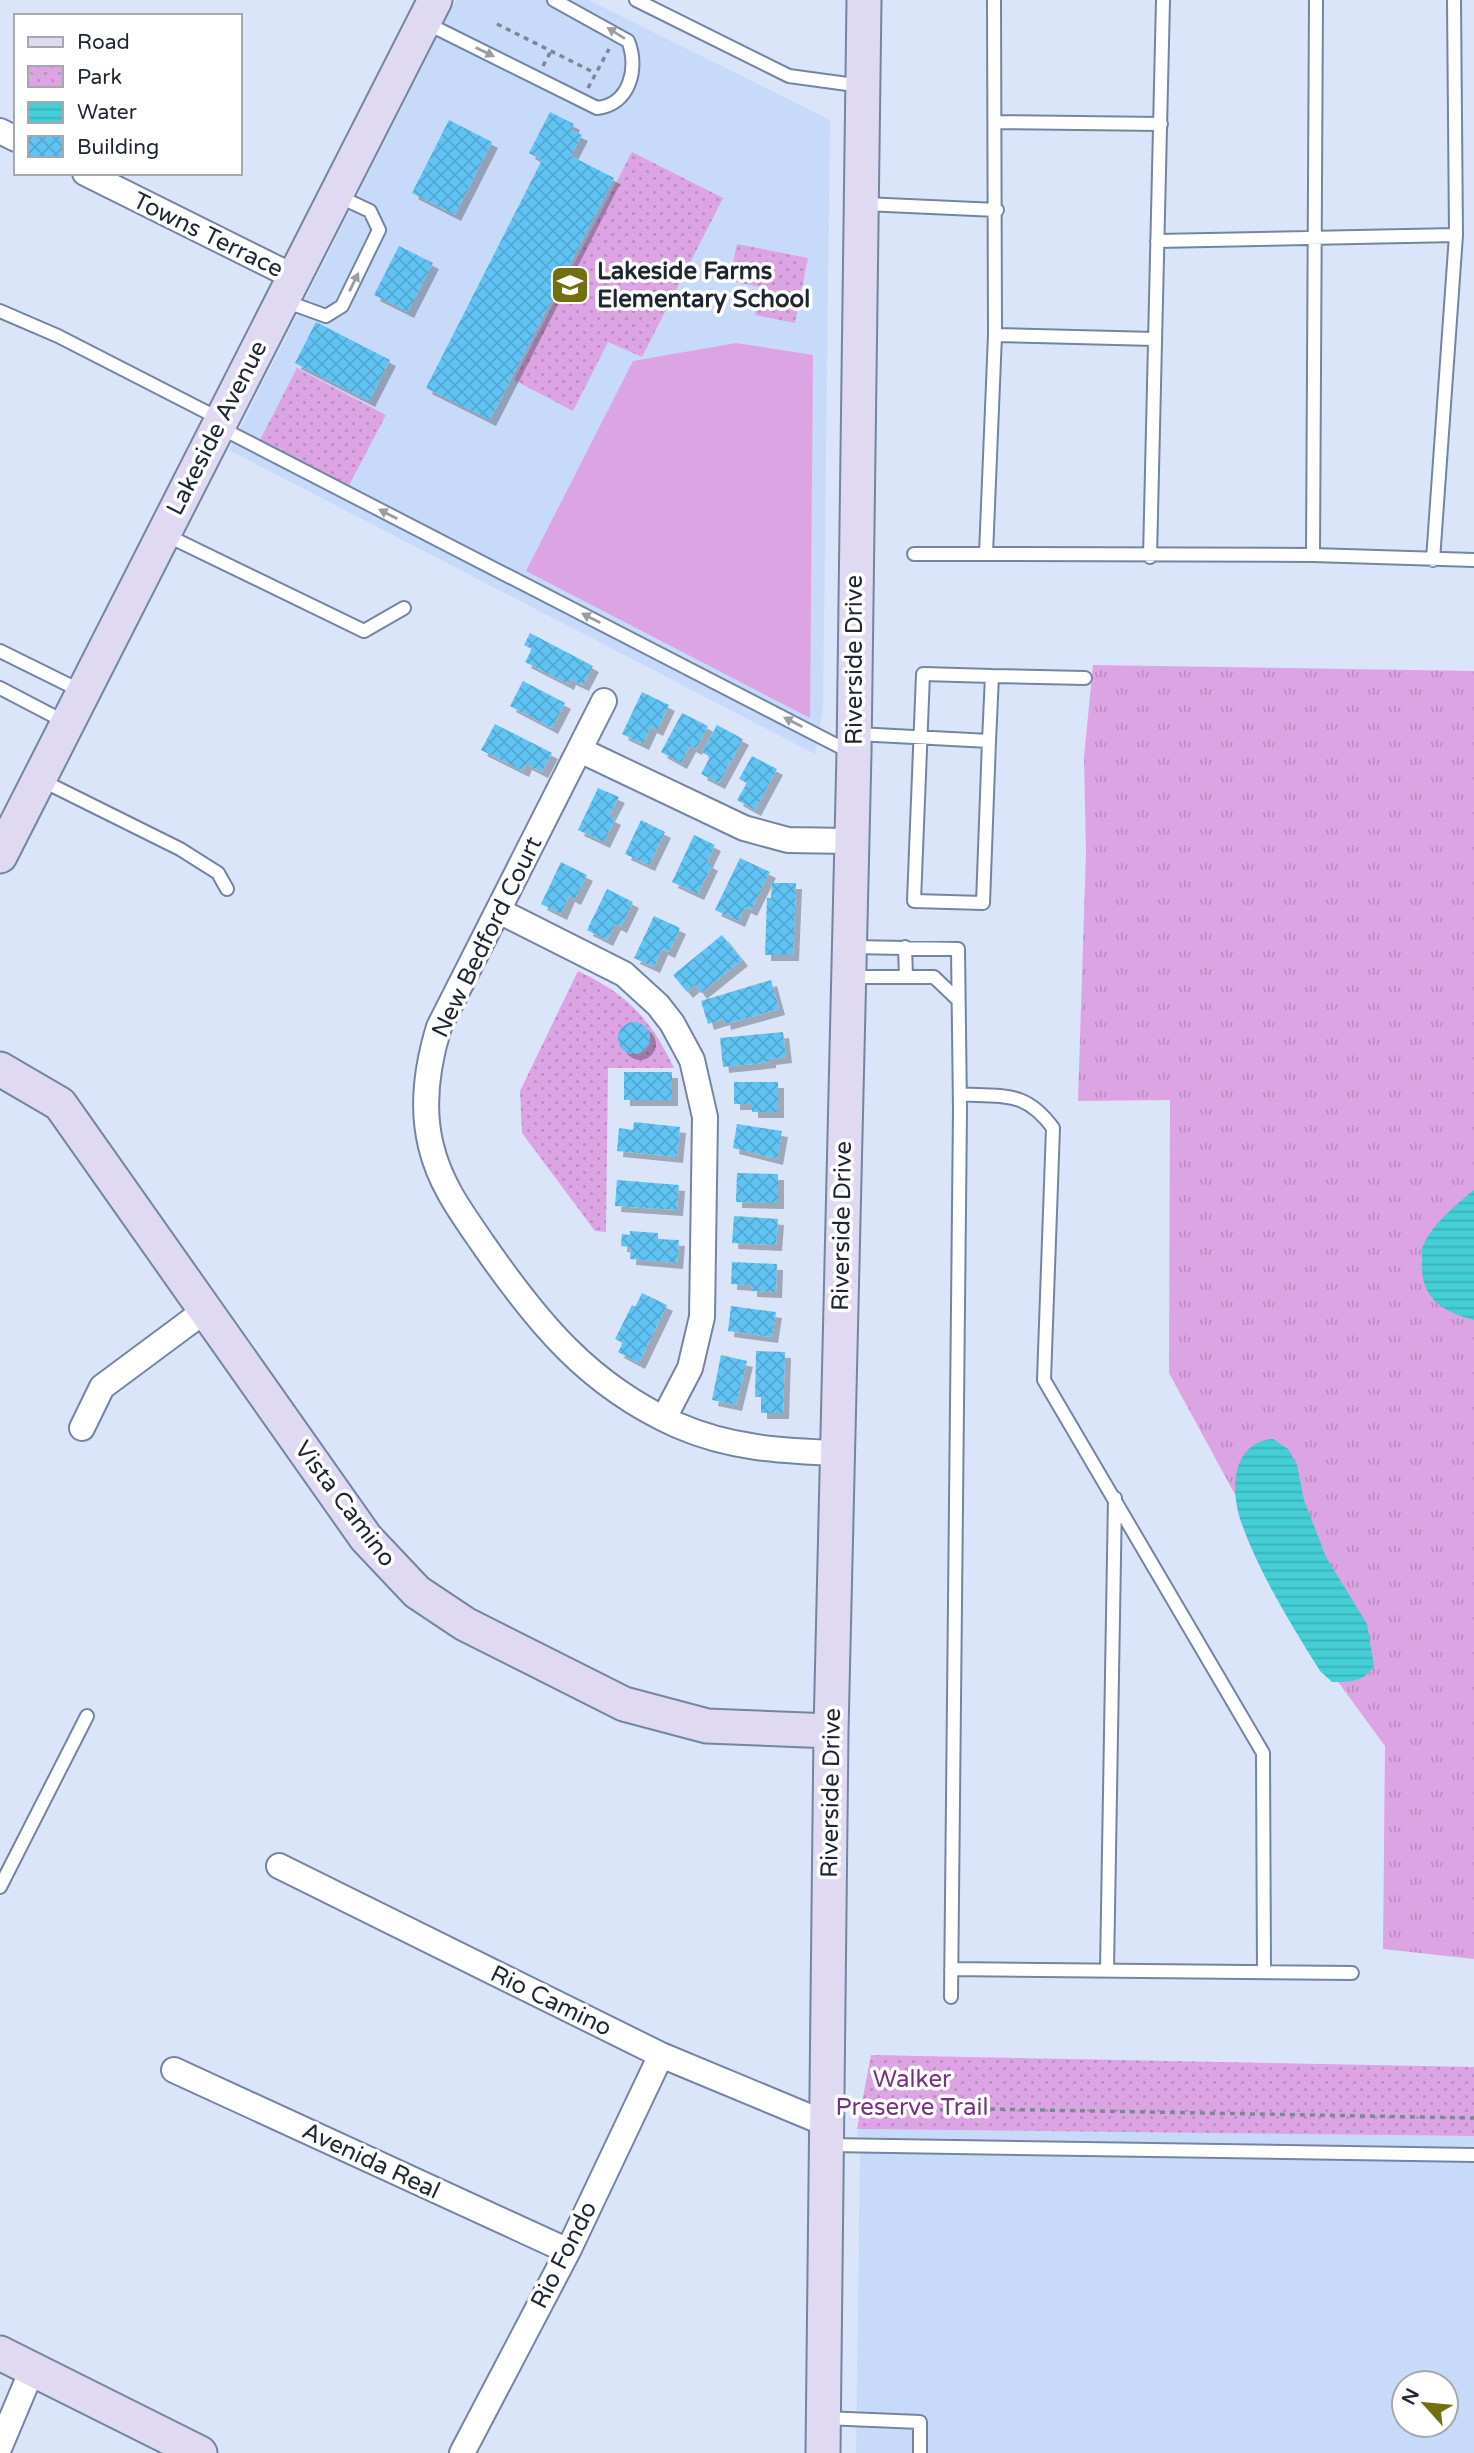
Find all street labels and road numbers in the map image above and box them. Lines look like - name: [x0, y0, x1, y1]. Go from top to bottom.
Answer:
- street label: Towns Terrace: [128, 186, 288, 284]
- street label: Lakeside Avenue: [160, 336, 274, 520]
- street label: Riverside Drive: [840, 575, 869, 745]
- street label: New Bedford Court: [426, 832, 548, 1042]
- street label: Riverside Drive: [826, 1141, 858, 1311]
- street label: Vista Camino: [288, 1435, 402, 1573]
- street label: Riverside Drive: [815, 1708, 847, 1878]
- street label: Rio Camino: [486, 1959, 616, 2043]
- street label: Avenida Real: [297, 2116, 445, 2206]
- street label: Rio Fondo: [525, 2197, 603, 2313]

